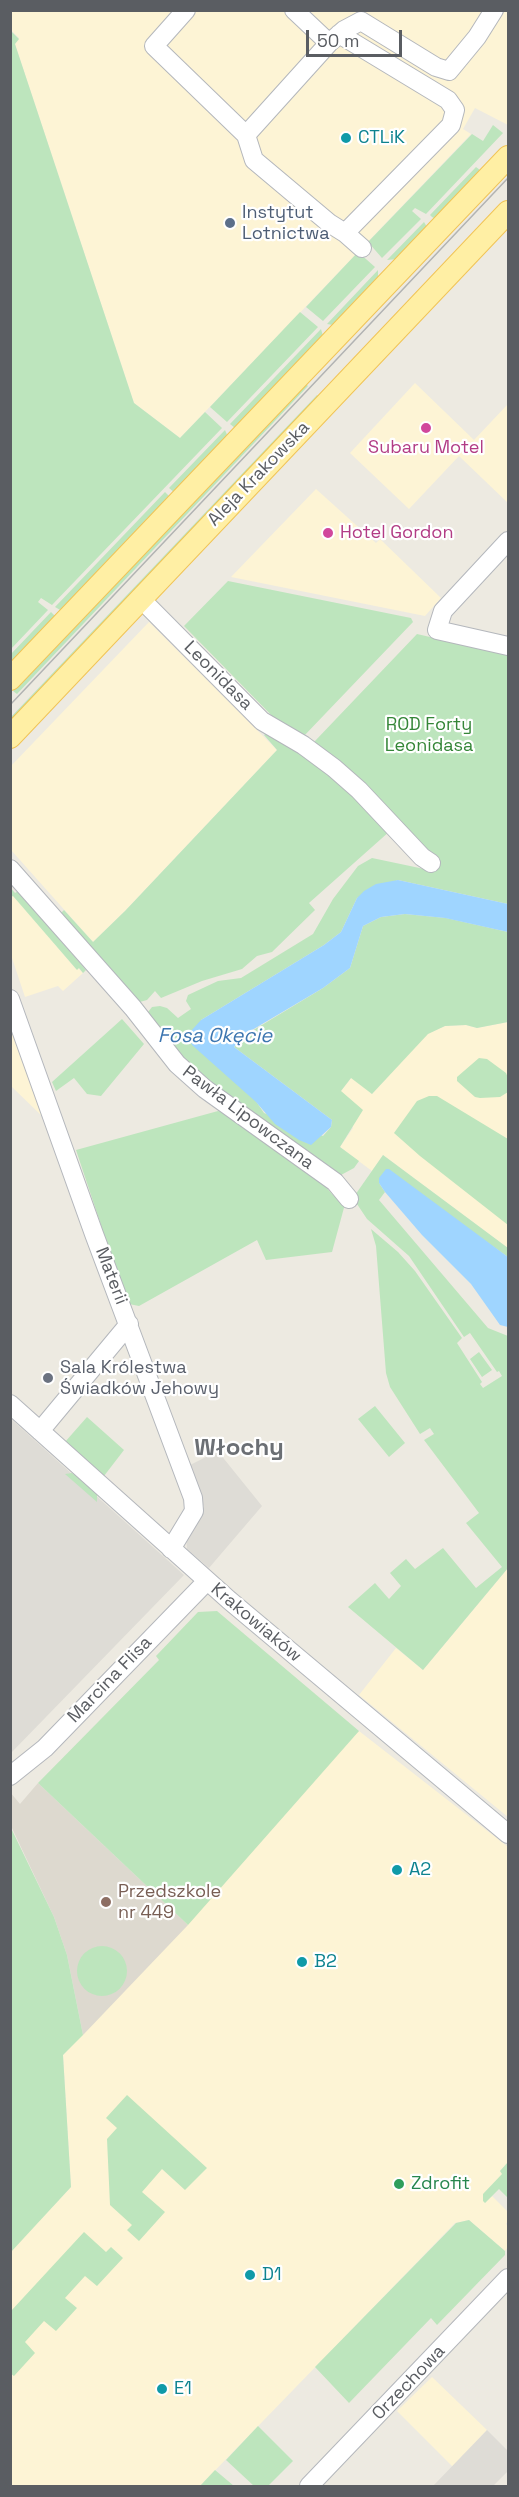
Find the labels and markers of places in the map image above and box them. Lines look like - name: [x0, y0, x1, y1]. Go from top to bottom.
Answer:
- place label: CTLiK: [358, 127, 405, 149]
- marker: CTLiK: [339, 131, 353, 145]
- place label: Instytut Lotnictwa: [242, 202, 330, 244]
- marker: Instytut Lotnictwa: [223, 216, 237, 230]
- marker: Subaru Motel: [419, 421, 433, 435]
- place label: Subaru Motel: [368, 437, 484, 459]
- place label: Hotel Gordon: [340, 522, 453, 544]
- marker: Hotel Gordon: [321, 526, 335, 540]
- place label: Sala Królestwa Świadków Jehowy: [60, 1357, 219, 1400]
- marker: Sala Królestwa Świadków Jehowy: [41, 1371, 55, 1385]
- place label: A2: [409, 1859, 431, 1881]
- marker: A2: [390, 1863, 404, 1877]
- place label: Przedszkole nr 449: [118, 1881, 221, 1924]
- marker: Przedszkole nr 449: [99, 1895, 113, 1909]
- place label: B2: [314, 1951, 337, 1973]
- marker: B2: [295, 1955, 309, 1969]
- place label: Zdrofit: [411, 2173, 470, 2195]
- marker: Zdrofit: [392, 2177, 406, 2191]
- place label: D1: [262, 2264, 281, 2286]
- marker: D1: [243, 2268, 257, 2282]
- place label: E1: [174, 2378, 192, 2400]
- marker: E1: [155, 2382, 169, 2396]

